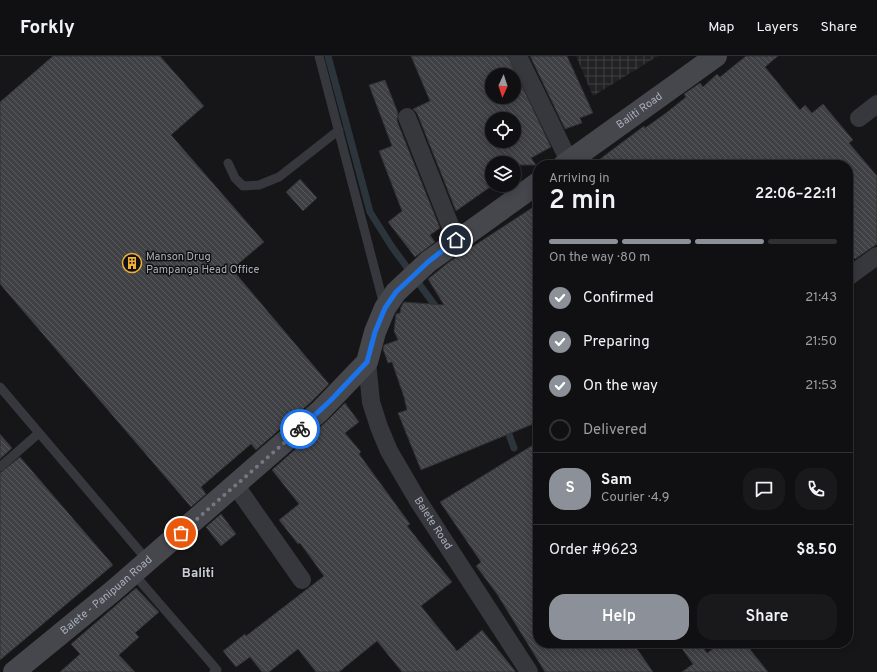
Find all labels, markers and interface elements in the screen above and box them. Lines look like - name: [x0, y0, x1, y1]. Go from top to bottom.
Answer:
- text: Forkly: [20, 16, 75, 40]
- text: Map: [708, 19, 734, 36]
- text: Layers: [756, 19, 798, 36]
- text: Share: [820, 19, 857, 36]
- north arrow: [485, 68, 521, 104]
- map controls: [485, 68, 521, 192]
- street label: Baliti Road: [614, 89, 665, 132]
- button: locate: [485, 112, 521, 148]
- button: layers: [485, 156, 521, 192]
- text: Arriving in: [549, 171, 610, 187]
- text: 2 min: [549, 185, 616, 218]
- text: 22:06–22:11: [755, 185, 837, 204]
- pin: [439, 223, 473, 257]
- icon: home: [445, 229, 467, 251]
- place label: Manson Drug Pampanga Head Office: [146, 250, 260, 277]
- text: On the way · 80 m: [549, 250, 650, 266]
- building icon: Manson Drug Pampanga Head Office: [121, 252, 143, 274]
- icon: check: [549, 287, 571, 309]
- text: Confirmed: [583, 289, 654, 308]
- text: 21:43: [805, 290, 837, 306]
- icon: check: [549, 331, 571, 353]
- text: Preparing: [583, 333, 650, 352]
- text: 21:50: [805, 334, 837, 350]
- icon: check: [549, 375, 571, 397]
- text: On the way: [583, 377, 658, 396]
- text: 21:53: [805, 378, 837, 394]
- courier: [280, 409, 320, 449]
- icon: bike: [289, 418, 311, 440]
- text: Delivered: [583, 421, 647, 440]
- button: chat: [743, 468, 785, 510]
- button: phone: [795, 468, 837, 510]
- text: Sam: [601, 471, 632, 490]
- text: S: [565, 479, 575, 498]
- text: Courier · 4.9: [601, 490, 669, 506]
- street label: Balete Road: [411, 494, 455, 552]
- pin: [164, 516, 198, 550]
- icon: bag: [170, 522, 192, 544]
- text: Order #9623: [549, 541, 638, 560]
- text: $8.50: [796, 541, 837, 560]
- street label: Balete - Panipuan Road: [58, 553, 155, 638]
- district label: Baliti: [182, 566, 214, 582]
- button: Help: [549, 594, 689, 640]
- button: Share: [697, 594, 837, 640]

